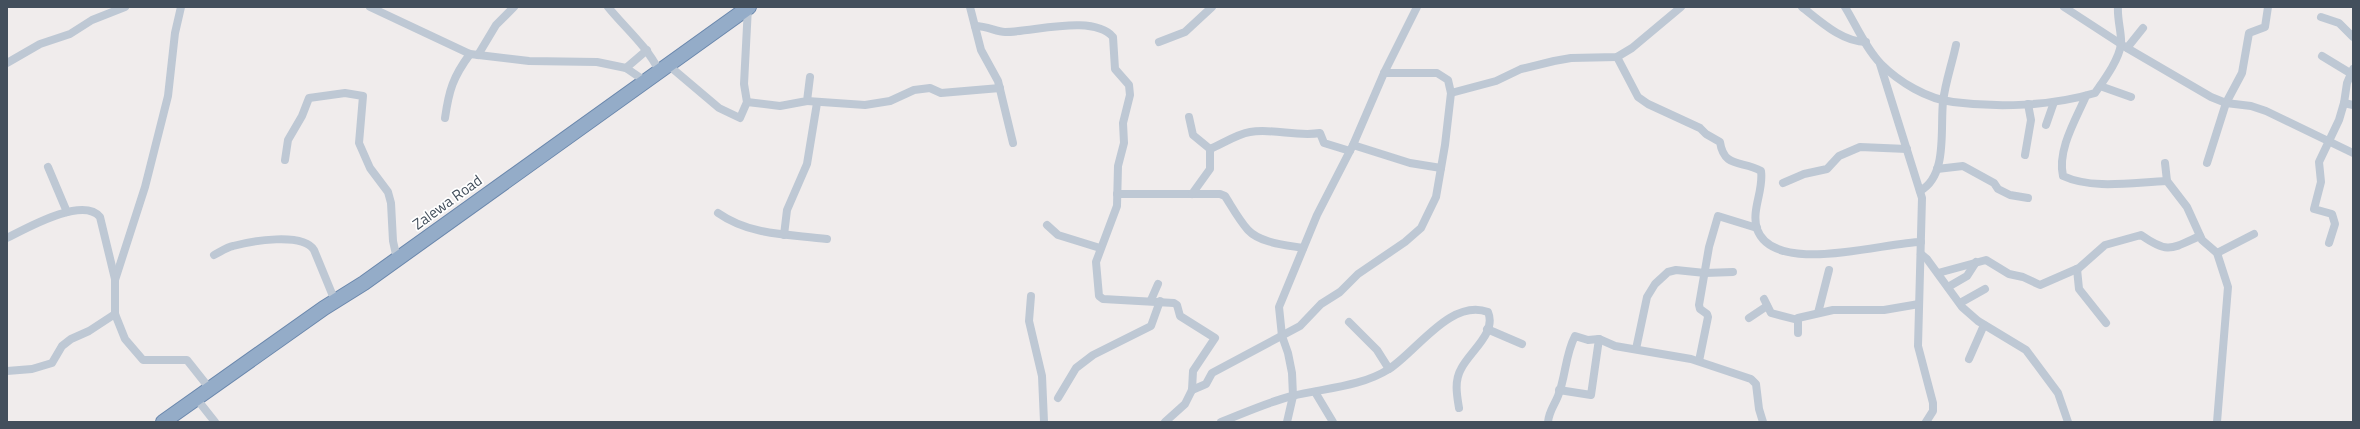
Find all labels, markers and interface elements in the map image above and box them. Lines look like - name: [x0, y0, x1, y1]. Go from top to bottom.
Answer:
- street label: Zalewa Road: [407, 169, 487, 235]

